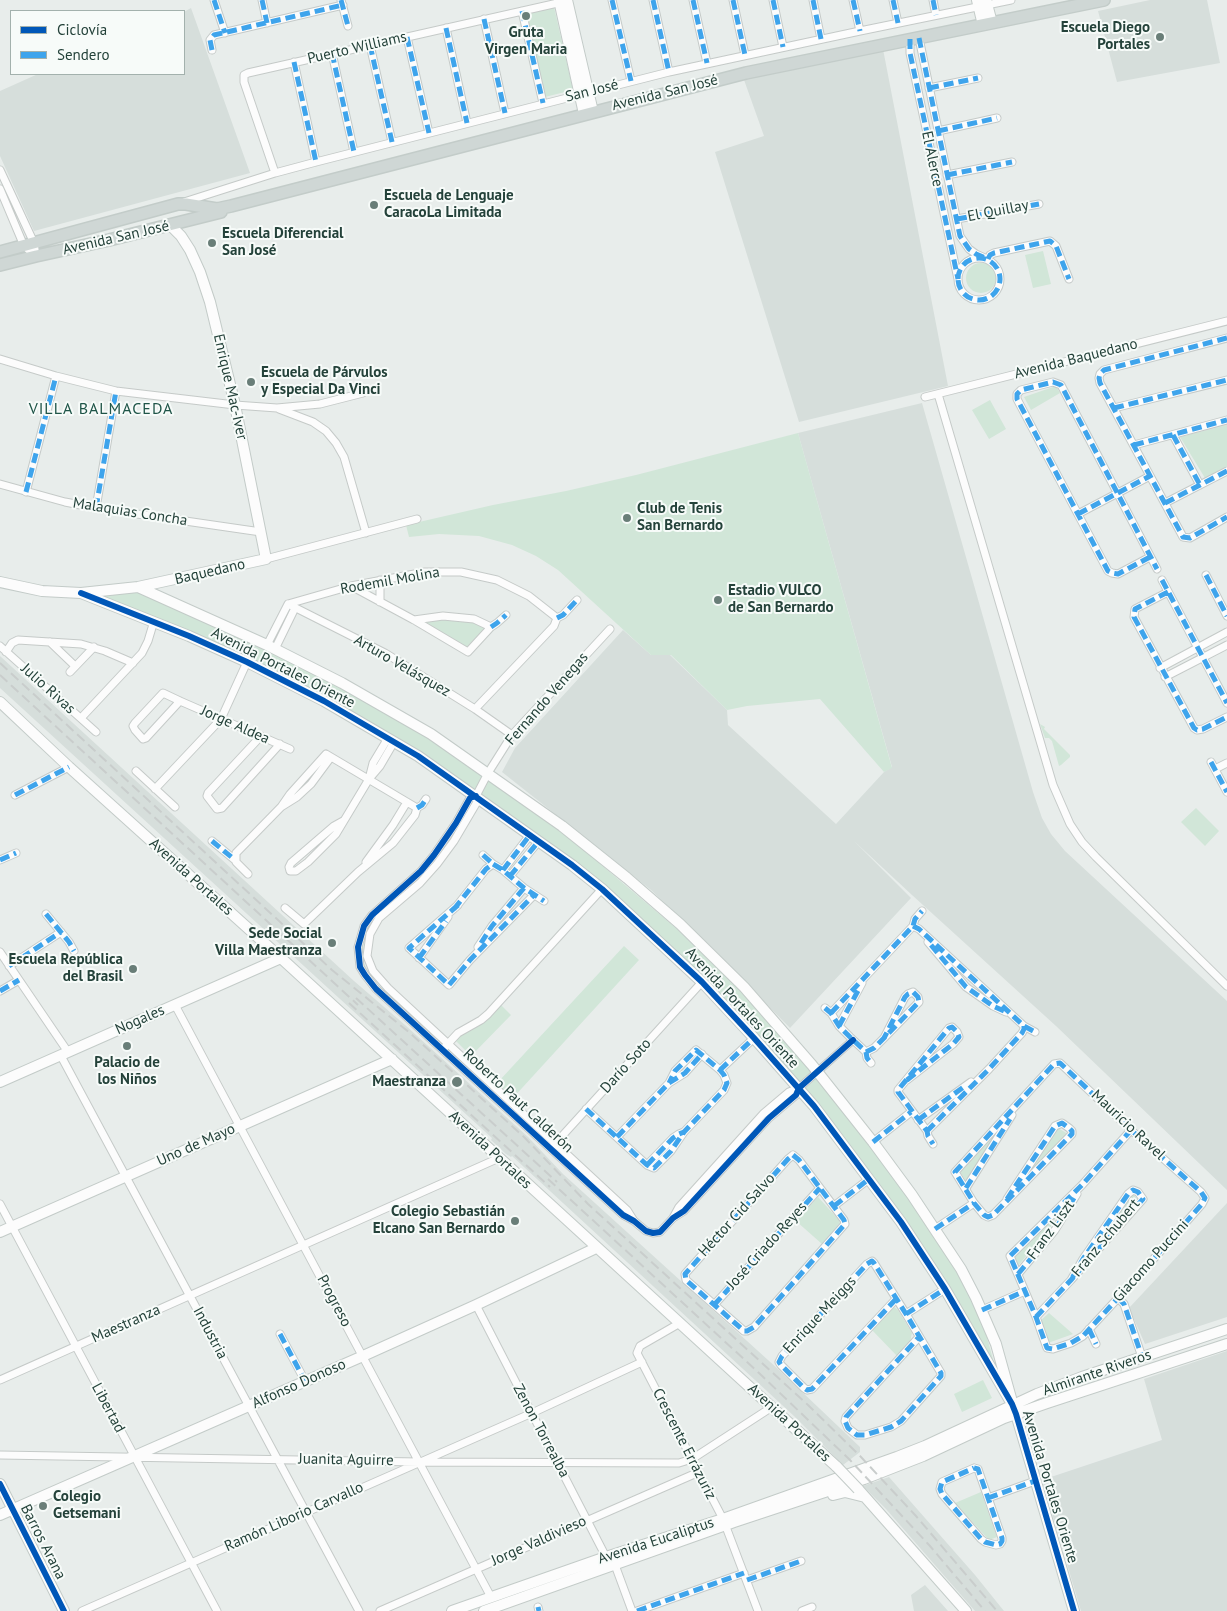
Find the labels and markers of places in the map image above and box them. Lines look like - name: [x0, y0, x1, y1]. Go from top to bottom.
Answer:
- marker: Gruta Virgen Maria: [520, 10, 532, 22]
- place label: Escuela Diego Portales: [1061, 19, 1150, 54]
- place label: Gruta Virgen Maria: [485, 24, 567, 59]
- marker: Escuela Diego Portales: [1154, 31, 1166, 43]
- place label: Escuela de Lenguaje CaracoLa Limitada: [384, 187, 514, 222]
- marker: Escuela de Lenguaje CaracoLa Limitada: [368, 199, 380, 211]
- place label: Escuela Diferencial San José: [222, 225, 344, 260]
- marker: Escuela Diferencial San José: [206, 237, 218, 249]
- place label: Escuela de Párvulos y Especial Da Vinci: [261, 364, 388, 399]
- marker: Escuela de Párvulos y Especial Da Vinci: [245, 376, 257, 388]
- place label: Club de Tenis San Bernardo: [637, 500, 723, 535]
- marker: Club de Tenis San Bernardo: [621, 512, 633, 524]
- place label: Estadio VULCO de San Bernardo: [728, 582, 834, 617]
- marker: Estadio VULCO de San Bernardo: [712, 594, 724, 606]
- place label: Sede Social Villa Maestranza: [215, 925, 322, 960]
- marker: Sede Social Villa Maestranza: [326, 937, 338, 949]
- place label: Escuela República del Brasil: [8, 951, 123, 986]
- marker: Escuela República del Brasil: [127, 963, 139, 975]
- marker: Palacio de los Niños: [121, 1040, 133, 1052]
- place label: Palacio de los Niños: [94, 1054, 160, 1089]
- place label: Maestranza: [372, 1073, 446, 1091]
- marker: Maestranza: [450, 1075, 464, 1089]
- place label: Colegio Sebastián Elcano San Bernardo: [373, 1203, 505, 1238]
- marker: Colegio Sebastián Elcano San Bernardo: [509, 1215, 521, 1227]
- place label: Colegio Getsemani: [53, 1488, 121, 1523]
- marker: Colegio Getsemani: [37, 1500, 49, 1512]

